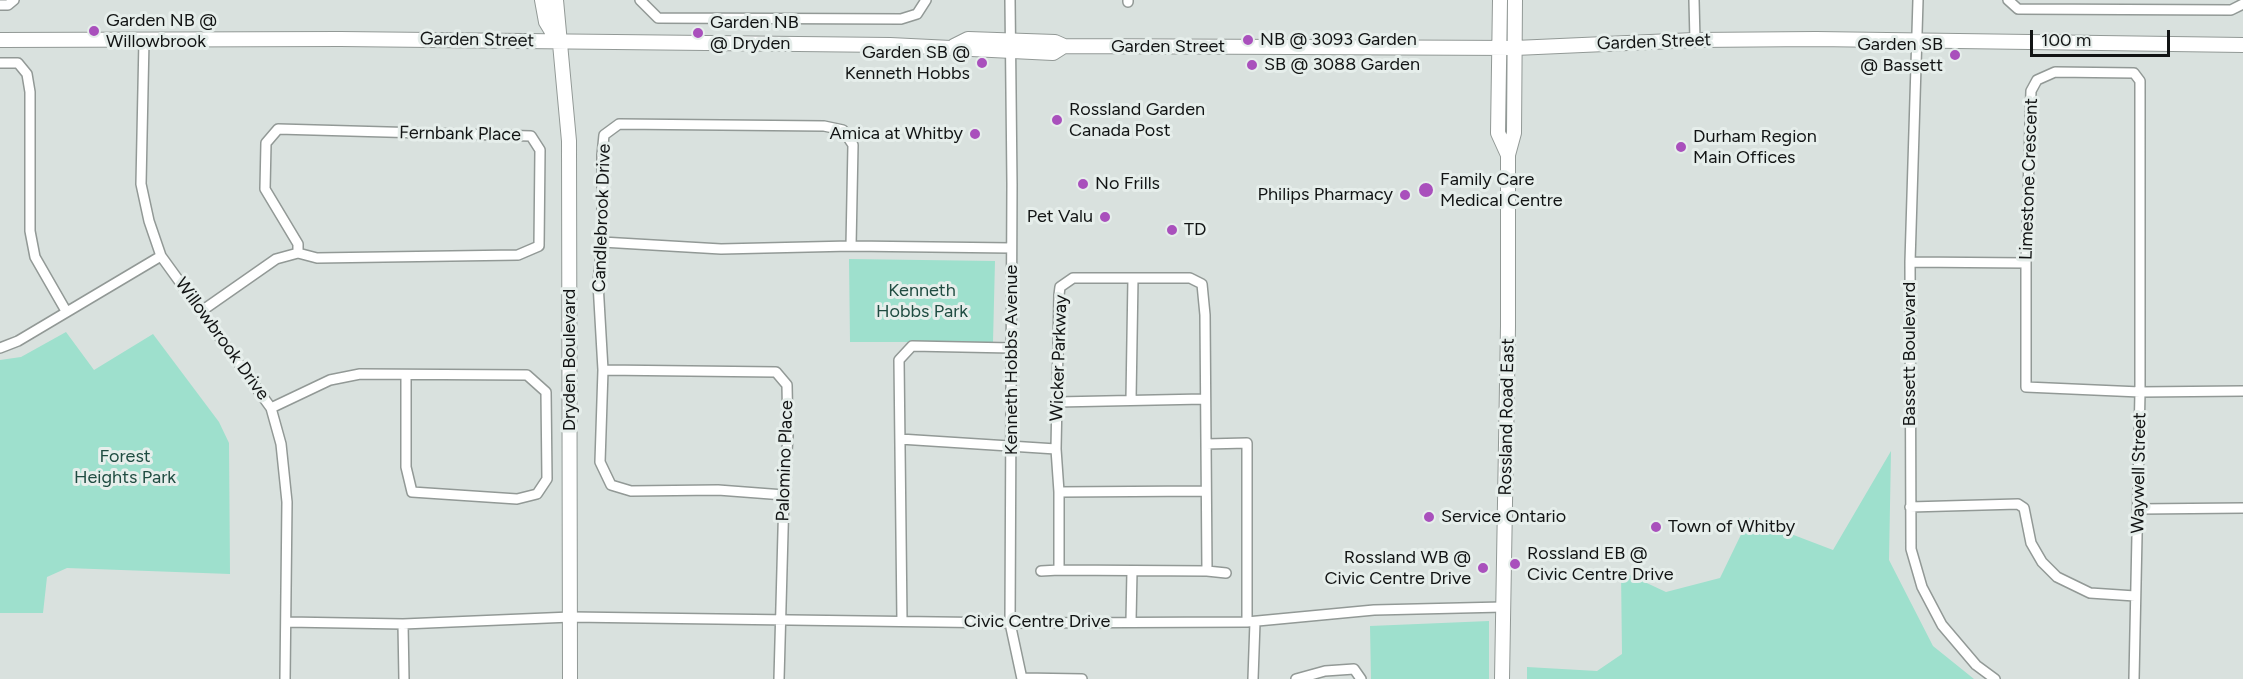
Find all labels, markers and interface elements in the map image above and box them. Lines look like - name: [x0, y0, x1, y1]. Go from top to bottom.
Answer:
- place label: Garden NB @ Willowbrook: [106, 10, 217, 52]
- place label: Garden NB @ Dryden: [710, 12, 799, 54]
- scale bar: [2033, 18, 2172, 56]
- marker: Garden NB @ Willowbrook: [87, 24, 101, 38]
- marker: Garden NB @ Dryden: [691, 26, 705, 40]
- street label: Garden Street: [420, 28, 534, 52]
- place label: NB @ 3093 Garden: [1260, 29, 1417, 51]
- street label: Garden Street: [1597, 29, 1711, 55]
- text: 100 m: [2041, 29, 2091, 51]
- marker: NB @ 3093 Garden: [1241, 33, 1255, 47]
- place label: Garden SB @ Bassett: [1857, 34, 1943, 76]
- street label: Garden Street: [1111, 36, 1225, 58]
- place label: Garden SB @ Kenneth Hobbs: [845, 42, 970, 84]
- marker: Garden SB @ Bassett: [1948, 48, 1962, 62]
- place label: SB @ 3088 Garden: [1264, 54, 1420, 76]
- marker: Garden SB @ Kenneth Hobbs: [975, 56, 989, 70]
- marker: SB @ 3088 Garden: [1245, 58, 1259, 72]
- street label: Limestone Crescent: [2015, 98, 2043, 260]
- place label: Rossland Garden Canada Post: [1069, 99, 1205, 142]
- marker: Rossland Garden Canada Post: [1050, 113, 1064, 127]
- street label: Fernbank Place: [399, 122, 521, 146]
- place label: Amica at Whitby: [829, 123, 963, 145]
- place label: Durham Region Main Offices: [1693, 126, 1817, 168]
- marker: Amica at Whitby: [968, 127, 982, 141]
- marker: Durham Region Main Offices: [1674, 140, 1688, 154]
- street label: Candlebrook Drive: [589, 143, 615, 293]
- place label: Family Care Medical Centre: [1440, 169, 1563, 212]
- place label: No Frills: [1095, 173, 1160, 195]
- marker: No Frills: [1076, 177, 1090, 191]
- marker: Family Care Medical Centre: [1417, 181, 1435, 199]
- place label: Philips Pharmacy: [1258, 184, 1393, 206]
- marker: Philips Pharmacy: [1398, 188, 1412, 202]
- place label: Pet Valu: [1027, 206, 1093, 228]
- marker: Pet Valu: [1098, 210, 1112, 224]
- place label: TD: [1184, 219, 1206, 241]
- marker: TD: [1165, 223, 1179, 237]
- street label: Kenneth Hobbs Avenue: [1001, 265, 1023, 455]
- street label: Willowbrook Drive: [170, 274, 274, 404]
- park label: Kenneth Hobbs Park: [876, 280, 968, 322]
- street label: Bassett Boulevard: [1899, 282, 1921, 426]
- street label: Dryden Boulevard: [559, 289, 581, 431]
- street label: Wicker Parkway: [1046, 294, 1072, 422]
- street label: Rossland Road East: [1495, 338, 1519, 496]
- street label: Palomino Place: [772, 400, 798, 522]
- street label: Waywell Street: [2127, 412, 2151, 534]
- park label: Forest Heights Park: [74, 446, 176, 488]
- place label: Service Ontario: [1441, 506, 1566, 528]
- marker: Service Ontario: [1422, 510, 1436, 524]
- place label: Town of Whitby: [1668, 516, 1795, 538]
- marker: Town of Whitby: [1649, 520, 1663, 534]
- place label: Rossland EB @ Civic Centre Drive: [1527, 543, 1674, 586]
- place label: Rossland WB @ Civic Centre Drive: [1324, 547, 1471, 590]
- marker: Rossland EB @ Civic Centre Drive: [1508, 557, 1522, 571]
- marker: Rossland WB @ Civic Centre Drive: [1476, 561, 1490, 575]
- street label: Civic Centre Drive: [964, 611, 1110, 633]

